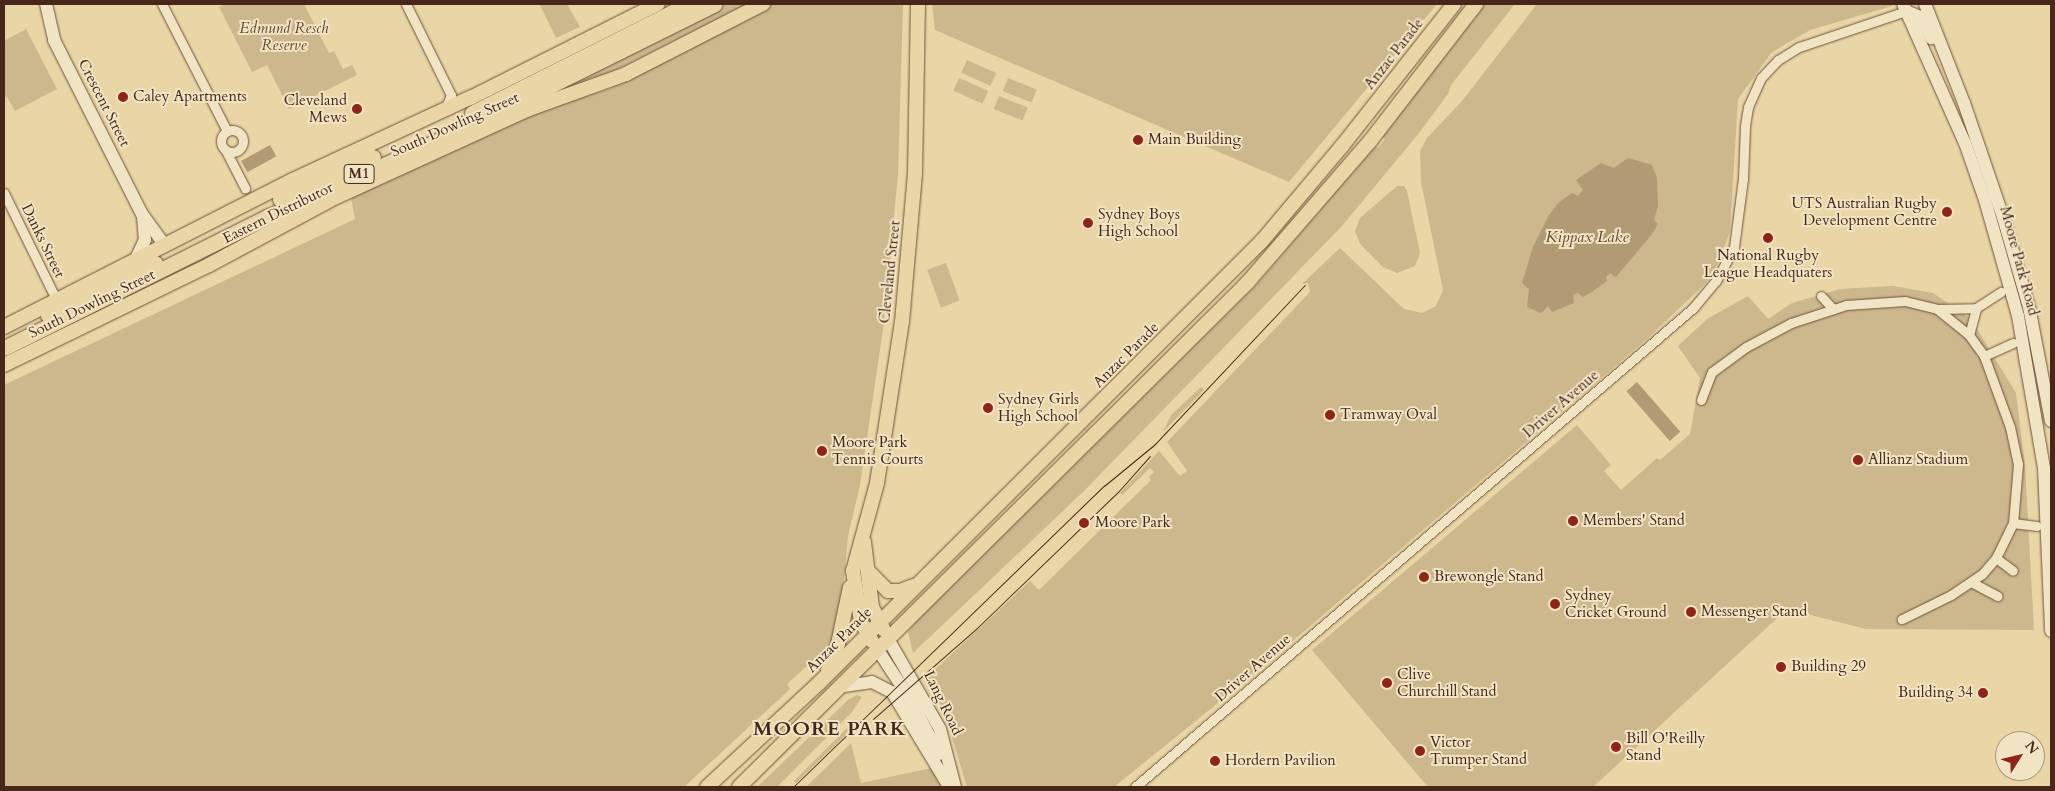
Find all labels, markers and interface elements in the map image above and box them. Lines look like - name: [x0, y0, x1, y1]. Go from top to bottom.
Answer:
- street label: Anzac Parade: [1361, 15, 1427, 93]
- park label: Edmund Resch Reserve: [239, 19, 329, 54]
- street label: Crescent Street: [74, 56, 134, 150]
- place label: Caley Apartments: [133, 88, 247, 106]
- street label: South Dowling Street: [388, 89, 522, 161]
- marker: Caley Apartments: [117, 91, 129, 103]
- place label: Cleveland Mews: [284, 91, 347, 126]
- marker: Cleveland Mews: [351, 103, 363, 115]
- place label: Main Building: [1148, 131, 1241, 149]
- marker: Main Building: [1132, 134, 1144, 146]
- road number: M1: [343, 162, 375, 185]
- street label: Eastern Distributor: [220, 178, 336, 248]
- place label: UTS Australian Rugby Development Centre: [1792, 194, 1937, 229]
- street label: Danks Street: [17, 201, 69, 281]
- street label: Moore Park Road: [1996, 204, 2042, 318]
- place label: Sydney Boys High School: [1098, 205, 1180, 240]
- marker: UTS Australian Rugby Development Centre: [1941, 206, 1953, 218]
- marker: Sydney Boys High School: [1082, 217, 1094, 229]
- street label: Cleveland Street: [876, 220, 904, 324]
- water label: Kippax Lake: [1545, 227, 1629, 247]
- marker: National Rugby League Headquaters: [1762, 232, 1774, 244]
- place label: National Rugby League Headquaters: [1704, 246, 1832, 281]
- street label: South Dowling Street: [26, 266, 158, 342]
- street label: Anzac Parade: [1089, 318, 1163, 392]
- street label: Driver Avenue: [1519, 366, 1603, 442]
- place label: Sydney Girls High School: [998, 390, 1079, 425]
- marker: Sydney Girls High School: [982, 402, 994, 414]
- place label: Tramway Oval: [1340, 406, 1437, 424]
- marker: Tramway Oval: [1324, 409, 1336, 421]
- place label: Moore Park Tennis Courts: [832, 433, 923, 468]
- marker: Moore Park Tennis Courts: [816, 445, 828, 457]
- place label: Allianz Stadium: [1868, 451, 1968, 469]
- marker: Allianz Stadium: [1852, 454, 1864, 466]
- place label: Members' Stand: [1583, 512, 1685, 530]
- place label: Moore Park: [1095, 514, 1171, 532]
- marker: Members' Stand: [1567, 515, 1579, 527]
- marker: Moore Park: [1077, 516, 1091, 530]
- place label: Brewongle Stand: [1434, 568, 1543, 586]
- marker: Brewongle Stand: [1418, 571, 1430, 583]
- place label: Sydney Cricket Ground: [1565, 586, 1667, 621]
- marker: Sydney Cricket Ground: [1549, 598, 1561, 610]
- street label: Anzac Parade: [802, 603, 876, 677]
- place label: Messenger Stand: [1701, 603, 1807, 621]
- marker: Messenger Stand: [1685, 606, 1697, 618]
- street label: Driver Avenue: [1211, 630, 1295, 706]
- place label: Building 29: [1791, 658, 1866, 676]
- marker: Building 29: [1775, 661, 1787, 673]
- place label: Clive Churchill Stand: [1397, 665, 1497, 700]
- street label: Lang Road: [920, 668, 966, 738]
- marker: Clive Churchill Stand: [1381, 677, 1393, 689]
- place label: Building 34: [1898, 684, 1973, 702]
- marker: Building 34: [1977, 687, 1989, 699]
- district label: MOORE PARK: [752, 716, 908, 740]
- place label: Bill O'Reilly Stand: [1626, 729, 1705, 764]
- north arrow: [1995, 731, 2045, 781]
- place label: Victor Trumper Stand: [1430, 733, 1527, 768]
- text: N: [2020, 737, 2043, 758]
- marker: Bill O'Reilly Stand: [1610, 741, 1622, 753]
- marker: Victor Trumper Stand: [1414, 745, 1426, 757]
- place label: Hordern Pavilion: [1225, 752, 1336, 770]
- marker: Hordern Pavilion: [1209, 755, 1221, 767]

